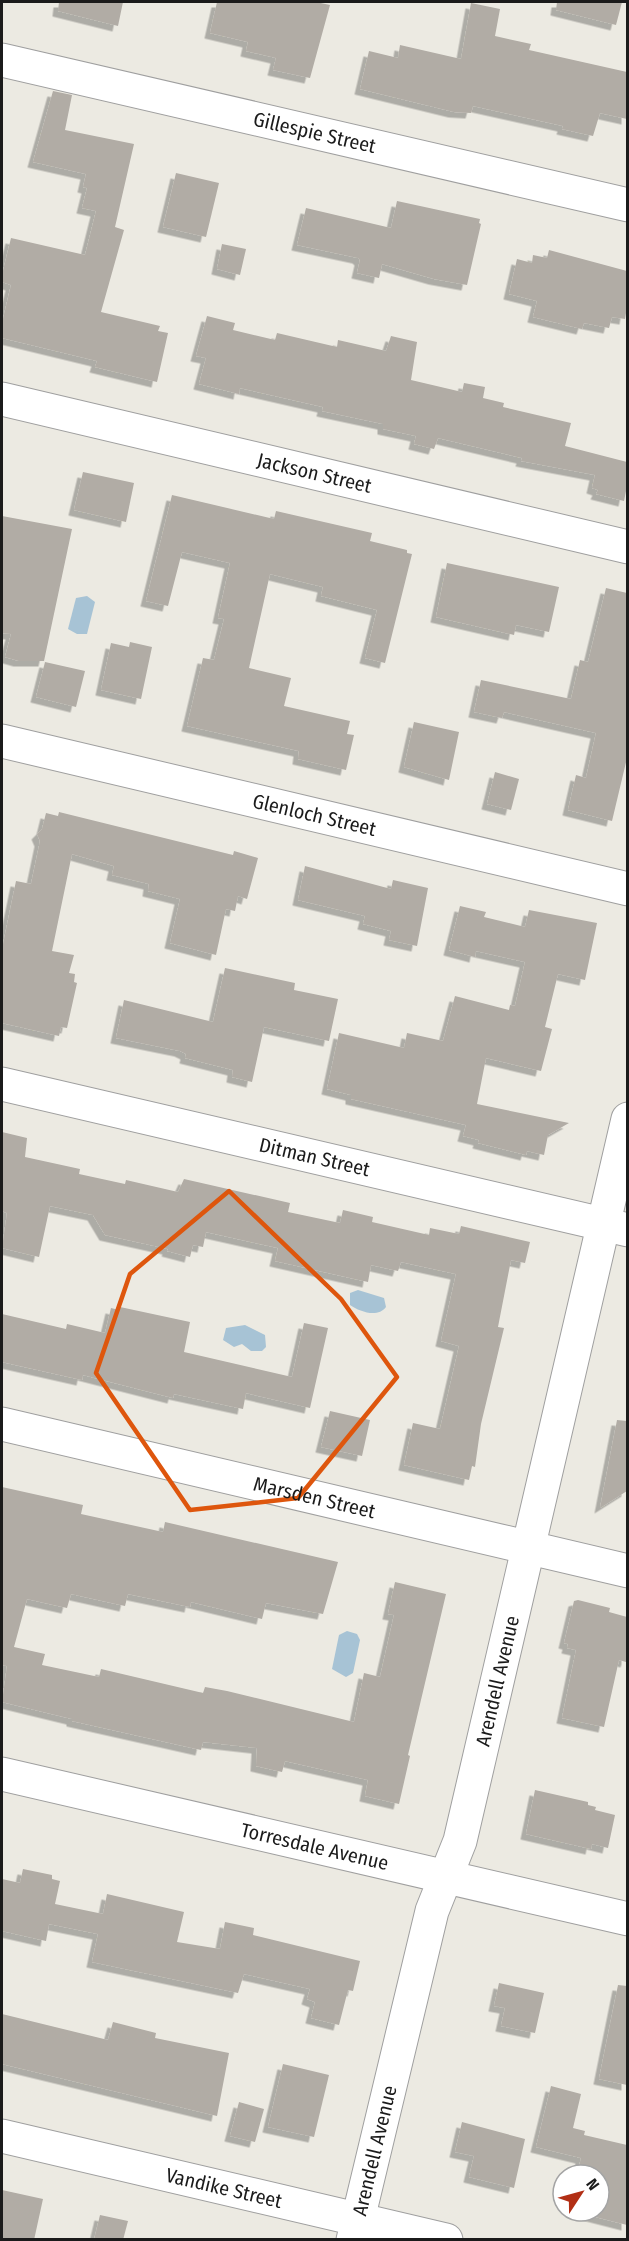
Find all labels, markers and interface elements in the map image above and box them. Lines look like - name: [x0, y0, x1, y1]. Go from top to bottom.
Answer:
- street label: Gillespie Street: [251, 107, 379, 158]
- street label: Jackson Street: [255, 448, 374, 498]
- street label: Glenloch Street: [250, 789, 379, 841]
- street label: Ditman Street: [257, 1132, 373, 1182]
- street label: Marsden Street: [251, 1471, 378, 1523]
- street label: Arendell Avenue: [470, 1613, 524, 1749]
- street label: Torresdale Avenue: [239, 1818, 391, 1875]
- street label: Arendell Avenue: [347, 2083, 402, 2218]
- street label: Vandike Street: [164, 2163, 285, 2213]
- north arrow: [551, 2163, 611, 2223]
- text: N: [582, 2175, 603, 2194]

